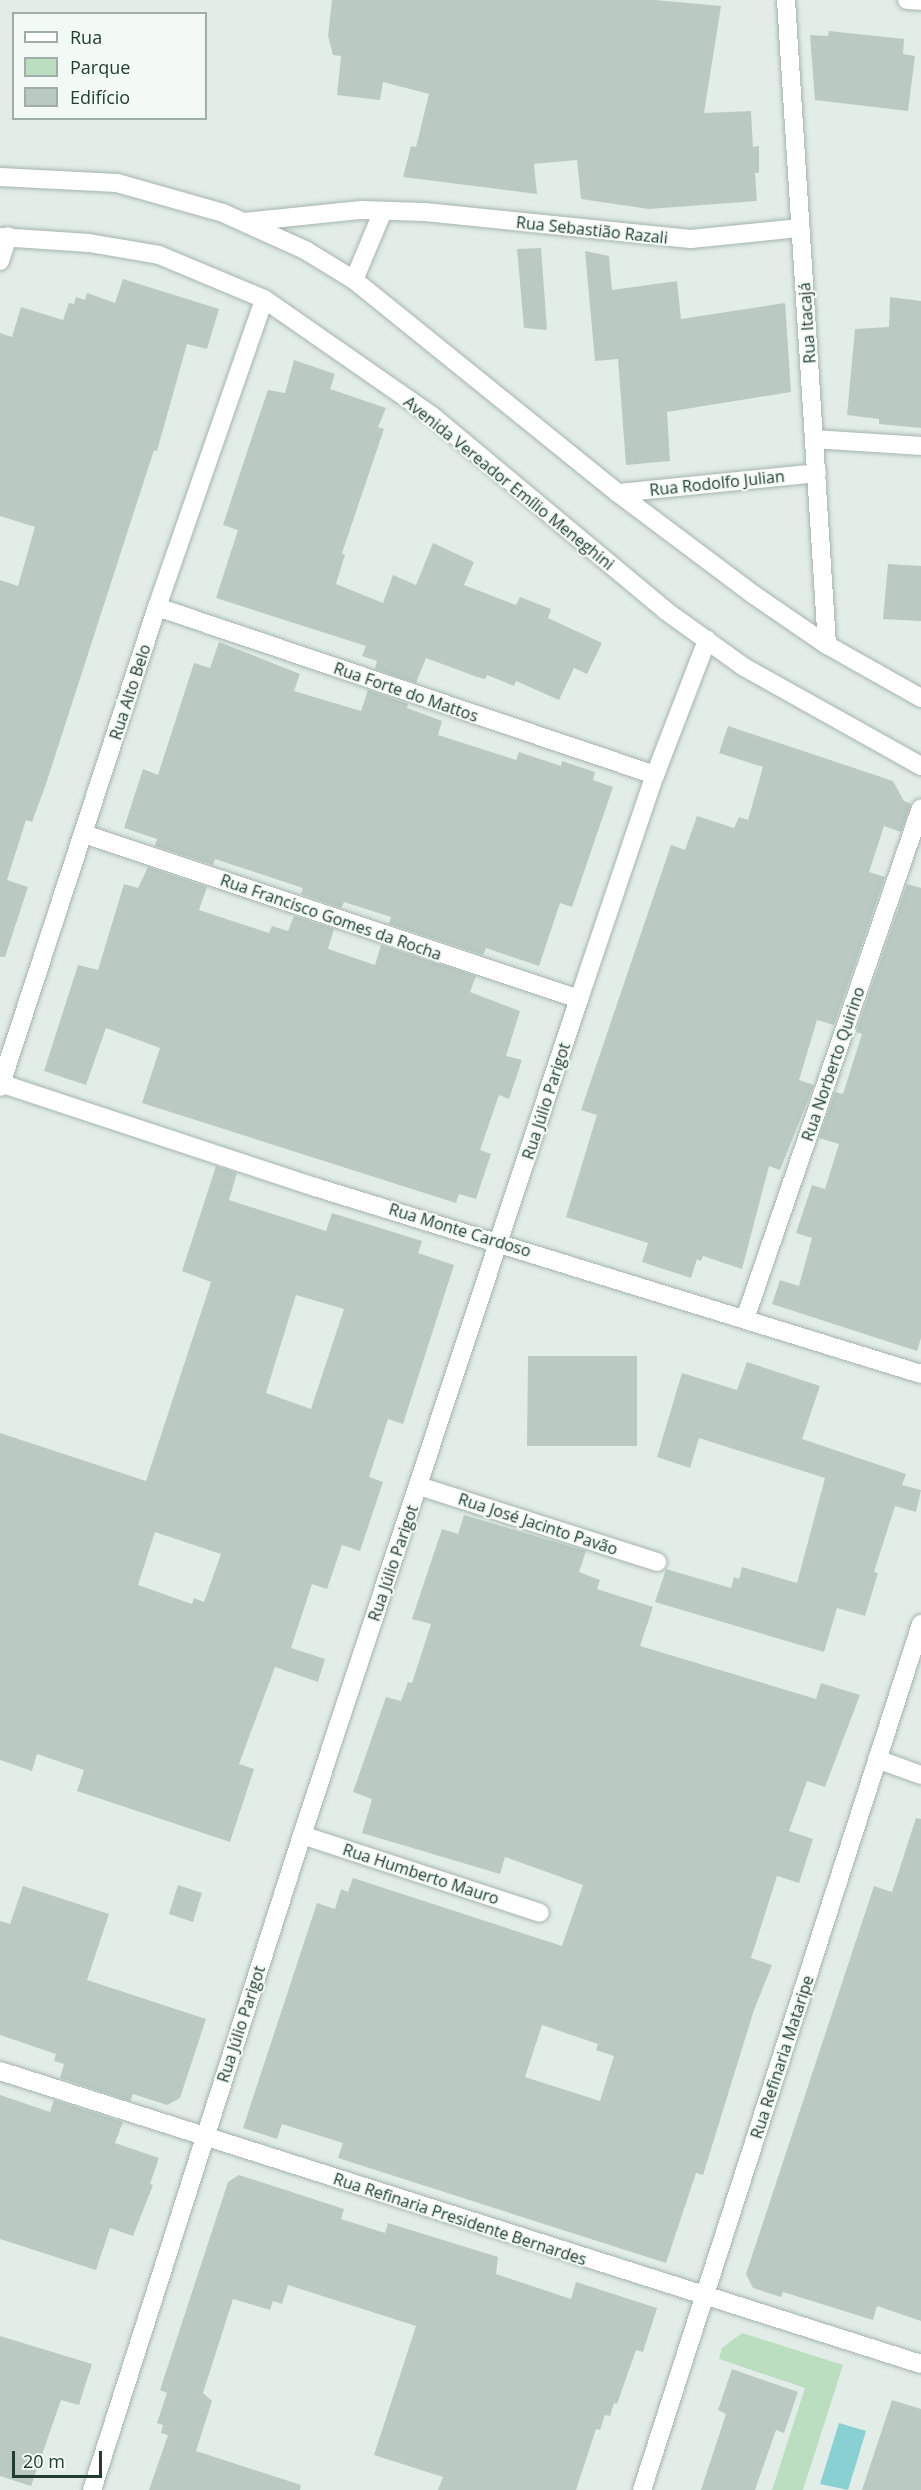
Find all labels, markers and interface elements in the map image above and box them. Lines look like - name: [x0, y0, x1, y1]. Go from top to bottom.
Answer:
- legend: [12, 12, 207, 120]
- text: Rua: [70, 25, 102, 49]
- text: Parque: [70, 55, 130, 79]
- text: Edifício: [70, 85, 130, 109]
- street label: Rua Sebastião Razali: [515, 212, 669, 248]
- street label: Rua Itacajá: [795, 282, 819, 364]
- street label: Avenida Vereador Emílio Meneghini: [400, 392, 618, 574]
- street label: Rua Rodolfo Julian: [648, 466, 786, 500]
- street label: Rua Alto Belo: [106, 642, 154, 742]
- street label: Rua Forte do Mattos: [331, 658, 481, 726]
- street label: Rua Francisco Gomes da Rocha: [218, 870, 444, 964]
- street label: Rua Norberto Quirino: [798, 984, 868, 1144]
- street label: Rua Júlio Parigot: [518, 1040, 574, 1162]
- street label: Rua Monte Cardoso: [387, 1199, 533, 1261]
- street label: Rua José Jacinto Pavão: [456, 1489, 620, 1559]
- street label: Rua Júlio Parigot: [364, 1502, 422, 1624]
- street label: Rua Humberto Mauro: [340, 1840, 502, 1908]
- street label: Rua Júlio Parigot: [213, 1963, 269, 2085]
- street label: Rua Refinaria Mataripe: [747, 1973, 817, 2141]
- street label: Rua Refinaria Presidente Bernardes: [331, 2169, 589, 2269]
- scale bar: [15, 2439, 105, 2477]
- text: 20 m: [23, 2449, 65, 2473]

